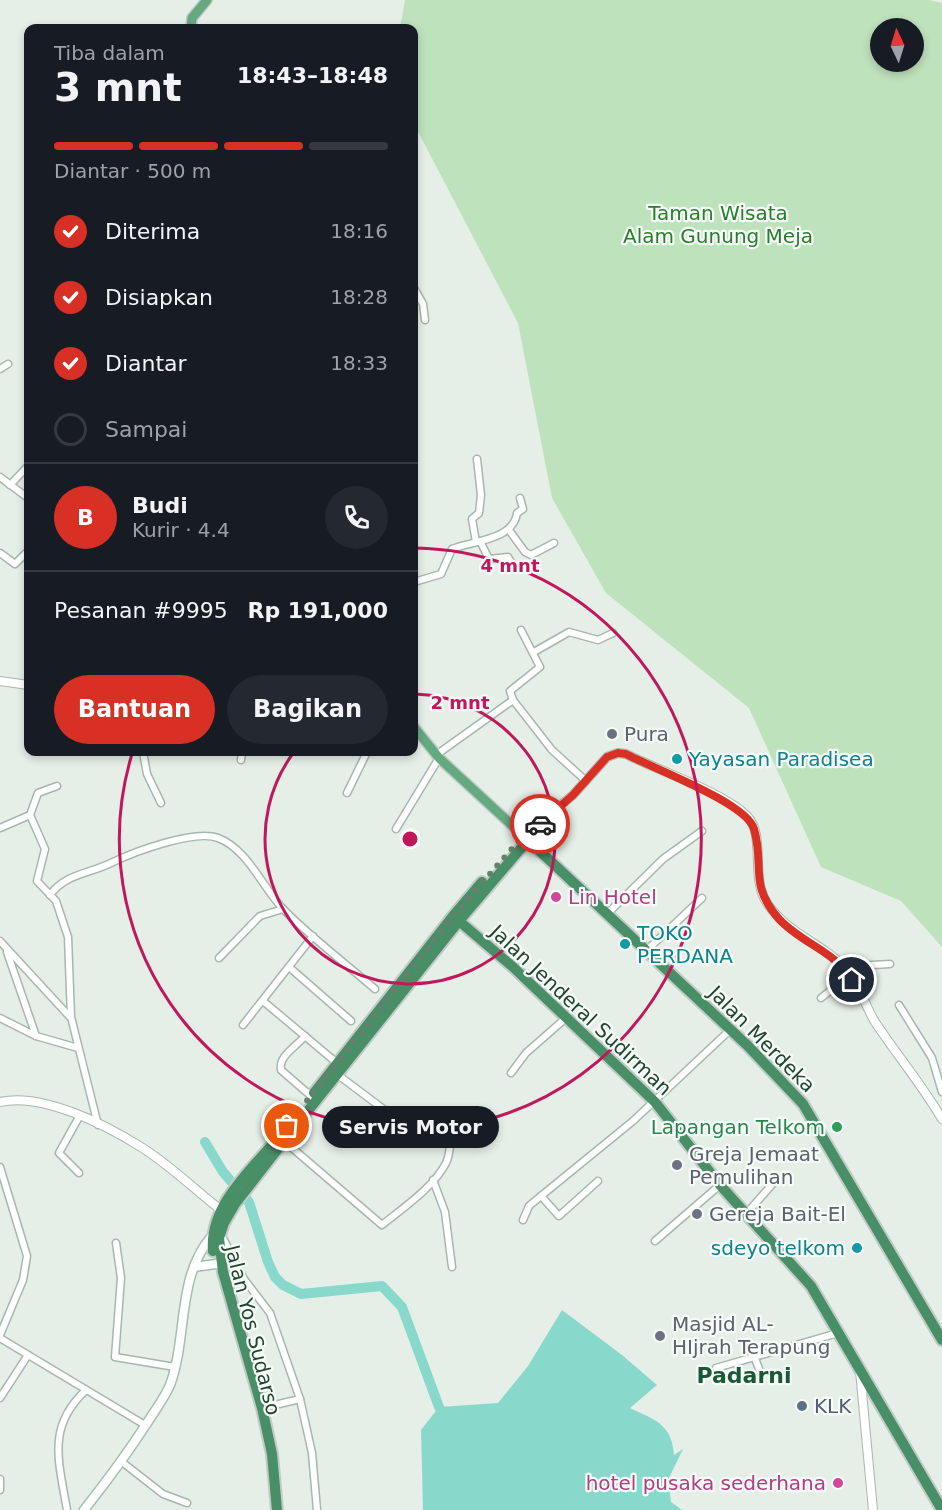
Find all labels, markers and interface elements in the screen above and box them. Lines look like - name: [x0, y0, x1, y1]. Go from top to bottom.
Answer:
- north arrow: [870, 18, 924, 72]
- map controls: [870, 18, 924, 72]
- text: Tiba dalam: [54, 41, 165, 65]
- text: 18:43–18:48: [237, 63, 388, 88]
- text: 3 mnt: [54, 65, 182, 110]
- text: Diantar · 500 m: [54, 159, 211, 183]
- park label: Taman Wisata Alam Gunung Meja: [623, 201, 813, 248]
- icon: check: [54, 215, 87, 248]
- text: Diterima: [105, 219, 200, 244]
- text: 18:16: [330, 219, 388, 243]
- icon: check: [54, 281, 87, 314]
- text: Disiapkan: [105, 285, 213, 310]
- text: 18:28: [330, 285, 388, 309]
- icon: check: [54, 347, 87, 380]
- text: Diantar: [105, 351, 187, 376]
- text: 18:33: [330, 351, 388, 375]
- text: Sampai: [105, 417, 187, 442]
- button: phone: [325, 486, 388, 549]
- text: Budi: [132, 493, 188, 518]
- text: B: [77, 505, 94, 530]
- text: Kurir · 4.4: [132, 518, 230, 542]
- text: 4 mnt: [481, 555, 540, 576]
- text: Pesanan #9995: [54, 598, 228, 623]
- text: Rp 191,000: [247, 598, 388, 623]
- button: Bantuan: [54, 675, 215, 744]
- button: Bagikan: [227, 675, 388, 744]
- text: 2 mnt: [431, 692, 490, 713]
- place label: Pura: [624, 722, 669, 746]
- marker: Pura: [605, 727, 619, 741]
- place label: Yayasan Paradisea: [688, 747, 874, 771]
- marker: Yayasan Paradisea: [670, 752, 684, 766]
- courier: [510, 794, 570, 854]
- icon: car: [524, 808, 557, 841]
- centre of rings: [400, 829, 420, 849]
- place label: Lin Hotel: [568, 885, 657, 909]
- marker: Lin Hotel: [549, 890, 563, 904]
- street label: Jalan Jenderal Sudirman: [484, 918, 677, 1100]
- place label: TOKO PERDANA: [636, 921, 733, 968]
- marker: TOKO PERDANA: [618, 937, 632, 951]
- pin: [826, 954, 877, 1005]
- icon: home: [835, 963, 868, 996]
- street label: Jalan Merdeka: [702, 979, 820, 1097]
- pin: [261, 1100, 312, 1151]
- callout: Servis Motor: [323, 1105, 500, 1147]
- icon: bag: [270, 1109, 303, 1142]
- text: Servis Motor: [339, 1115, 482, 1139]
- place label: Lapangan Telkom: [651, 1115, 825, 1139]
- marker: Lapangan Telkom: [830, 1120, 844, 1134]
- place label: Greja Jemaat Pemulihan: [689, 1142, 819, 1189]
- marker: Greja Jemaat Pemulihan: [670, 1158, 684, 1172]
- place label: Gereja Bait-El: [709, 1202, 846, 1226]
- marker: Gereja Bait-El: [690, 1207, 704, 1221]
- place label: sdeyo telkom: [711, 1236, 845, 1260]
- street label: Jalan Yos Sudarso: [220, 1240, 286, 1418]
- marker: sdeyo telkom: [850, 1241, 864, 1255]
- place label: Masjid AL- HIjrah Terapung: [672, 1312, 830, 1359]
- marker: Masjid AL- HIjrah Terapung: [653, 1329, 667, 1343]
- district label: Padarni: [696, 1363, 792, 1388]
- place label: KLK: [814, 1394, 852, 1418]
- marker: KLK: [795, 1399, 809, 1413]
- place label: hotel pusaka sederhana: [586, 1471, 826, 1495]
- marker: hotel pusaka sederhana: [831, 1476, 845, 1490]

